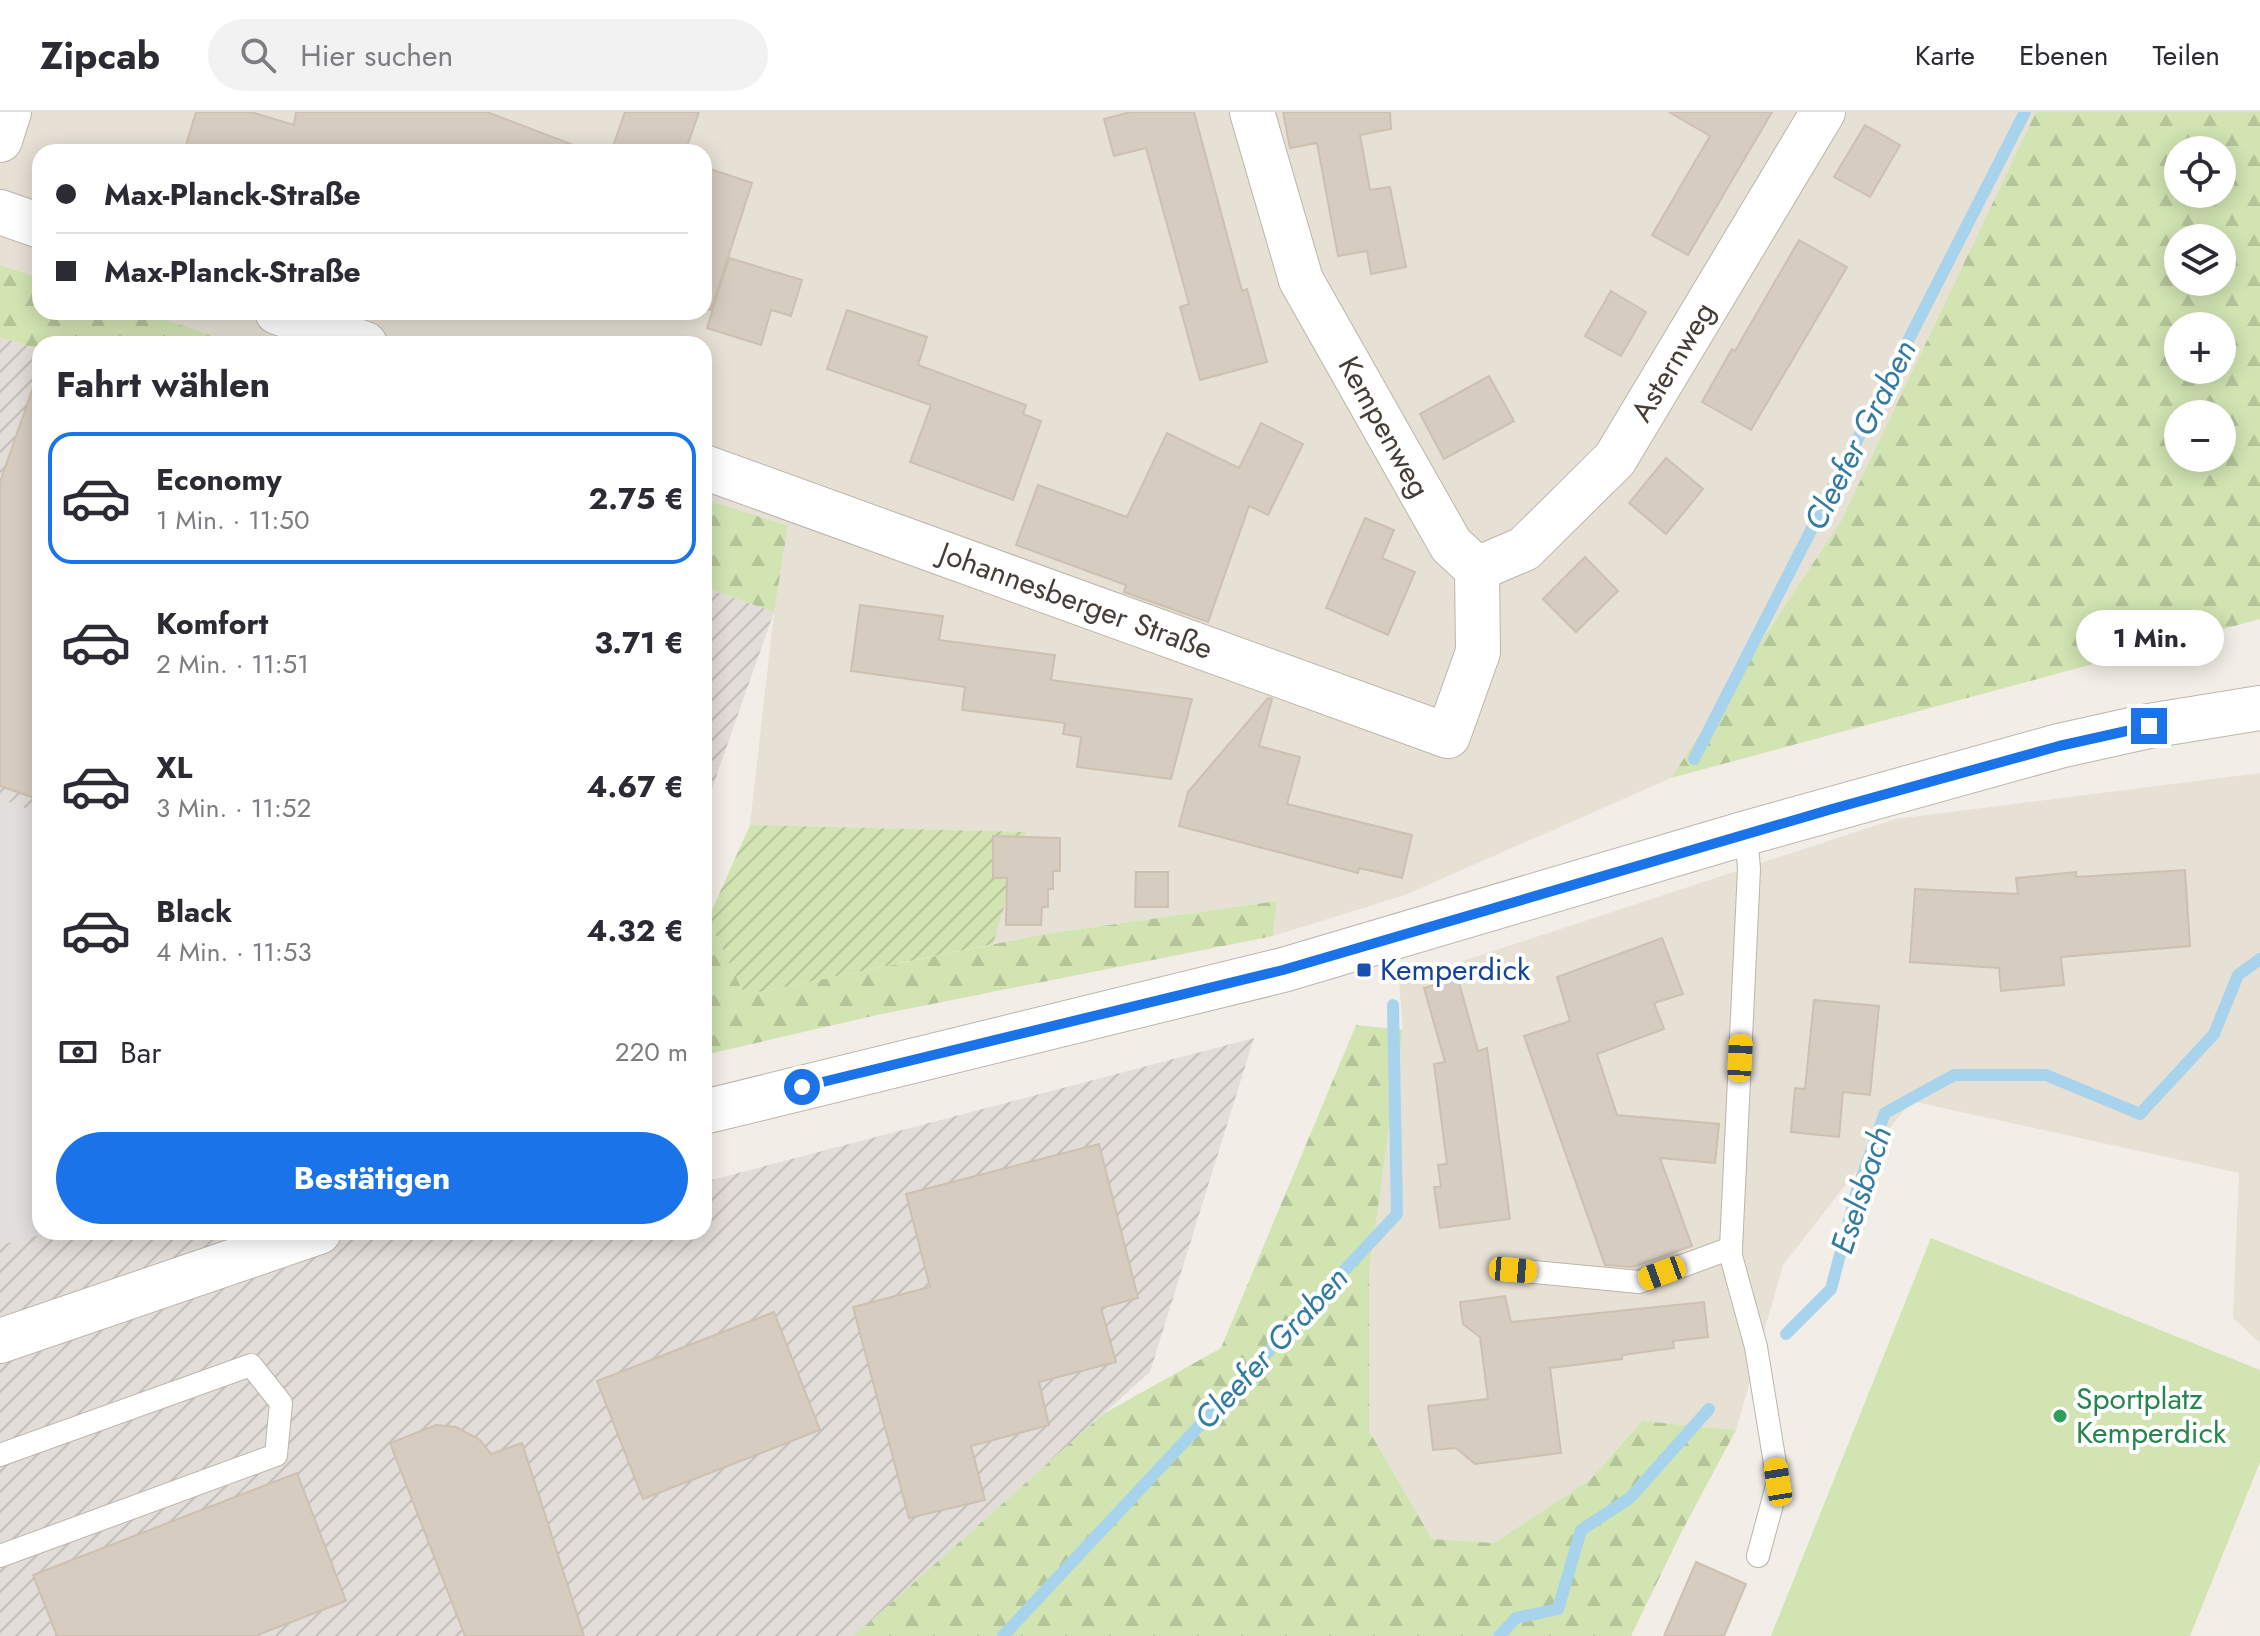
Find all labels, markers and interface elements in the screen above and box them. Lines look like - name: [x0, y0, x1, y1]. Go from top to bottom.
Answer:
- search box: [208, 19, 768, 91]
- text: Zipcab: [40, 28, 160, 83]
- icon: search: [236, 33, 280, 77]
- text: Hier suchen: [300, 34, 453, 77]
- text: Karte: [1915, 35, 1975, 76]
- text: Ebenen: [2019, 35, 2109, 76]
- text: Teilen: [2153, 35, 2220, 76]
- map controls: [2164, 136, 2236, 472]
- button: locate: [2164, 136, 2236, 208]
- text: Max-Planck-Straße: [104, 173, 361, 216]
- button: layers: [2164, 224, 2236, 296]
- text: Max-Planck-Straße: [104, 250, 361, 293]
- street label: Asternweg: [1620, 294, 1725, 430]
- button: +: [2164, 312, 2236, 384]
- water label: Cleefer Graben: [1792, 332, 1928, 538]
- street label: Kempenweg: [1328, 348, 1441, 505]
- text: Fahrt wählen: [56, 358, 270, 410]
- button: −: [2164, 400, 2236, 472]
- text: Economy: [156, 458, 282, 501]
- icon: car: [60, 462, 132, 534]
- text: 2.75 €: [589, 477, 684, 520]
- text: 1 Min. · 11:50: [156, 501, 310, 539]
- street label: Johannesberger Straße: [930, 530, 1219, 670]
- text: Komfort: [156, 602, 268, 645]
- icon: car: [60, 606, 132, 678]
- callout: 1 Min.: [2075, 610, 2223, 666]
- text: 1 Min.: [2113, 619, 2187, 657]
- text: 3.71 €: [594, 621, 684, 664]
- text: 2 Min. · 11:51: [156, 645, 309, 683]
- route end: [2131, 708, 2167, 744]
- text: XL: [156, 746, 192, 789]
- icon: car: [60, 750, 132, 822]
- text: 4.67 €: [587, 765, 684, 808]
- text: 3 Min. · 11:52: [156, 789, 311, 827]
- text: Black: [156, 890, 232, 933]
- icon: car: [60, 894, 132, 966]
- text: 4.32 €: [586, 909, 684, 952]
- text: 4 Min. · 11:53: [156, 933, 312, 971]
- place label: Kemperdick: [1380, 948, 1531, 991]
- marker: Kemperdick: [1355, 961, 1373, 979]
- icon: cash: [56, 1030, 100, 1074]
- text: Bar: [120, 1031, 161, 1074]
- text: 220 m: [615, 1033, 688, 1071]
- car: [1727, 1033, 1753, 1083]
- route start: [784, 1069, 820, 1105]
- water label: Eselsbach: [1819, 1120, 1903, 1260]
- button: Bestätigen: [56, 1132, 688, 1224]
- car: [1635, 1254, 1689, 1292]
- water label: Cleefer Graben: [1183, 1256, 1359, 1440]
- car: [1488, 1256, 1538, 1284]
- place label: Sportplatz Kemperdick: [2076, 1377, 2227, 1454]
- marker: Sportplatz Kemperdick: [2051, 1407, 2069, 1425]
- car: [1762, 1456, 1794, 1508]

